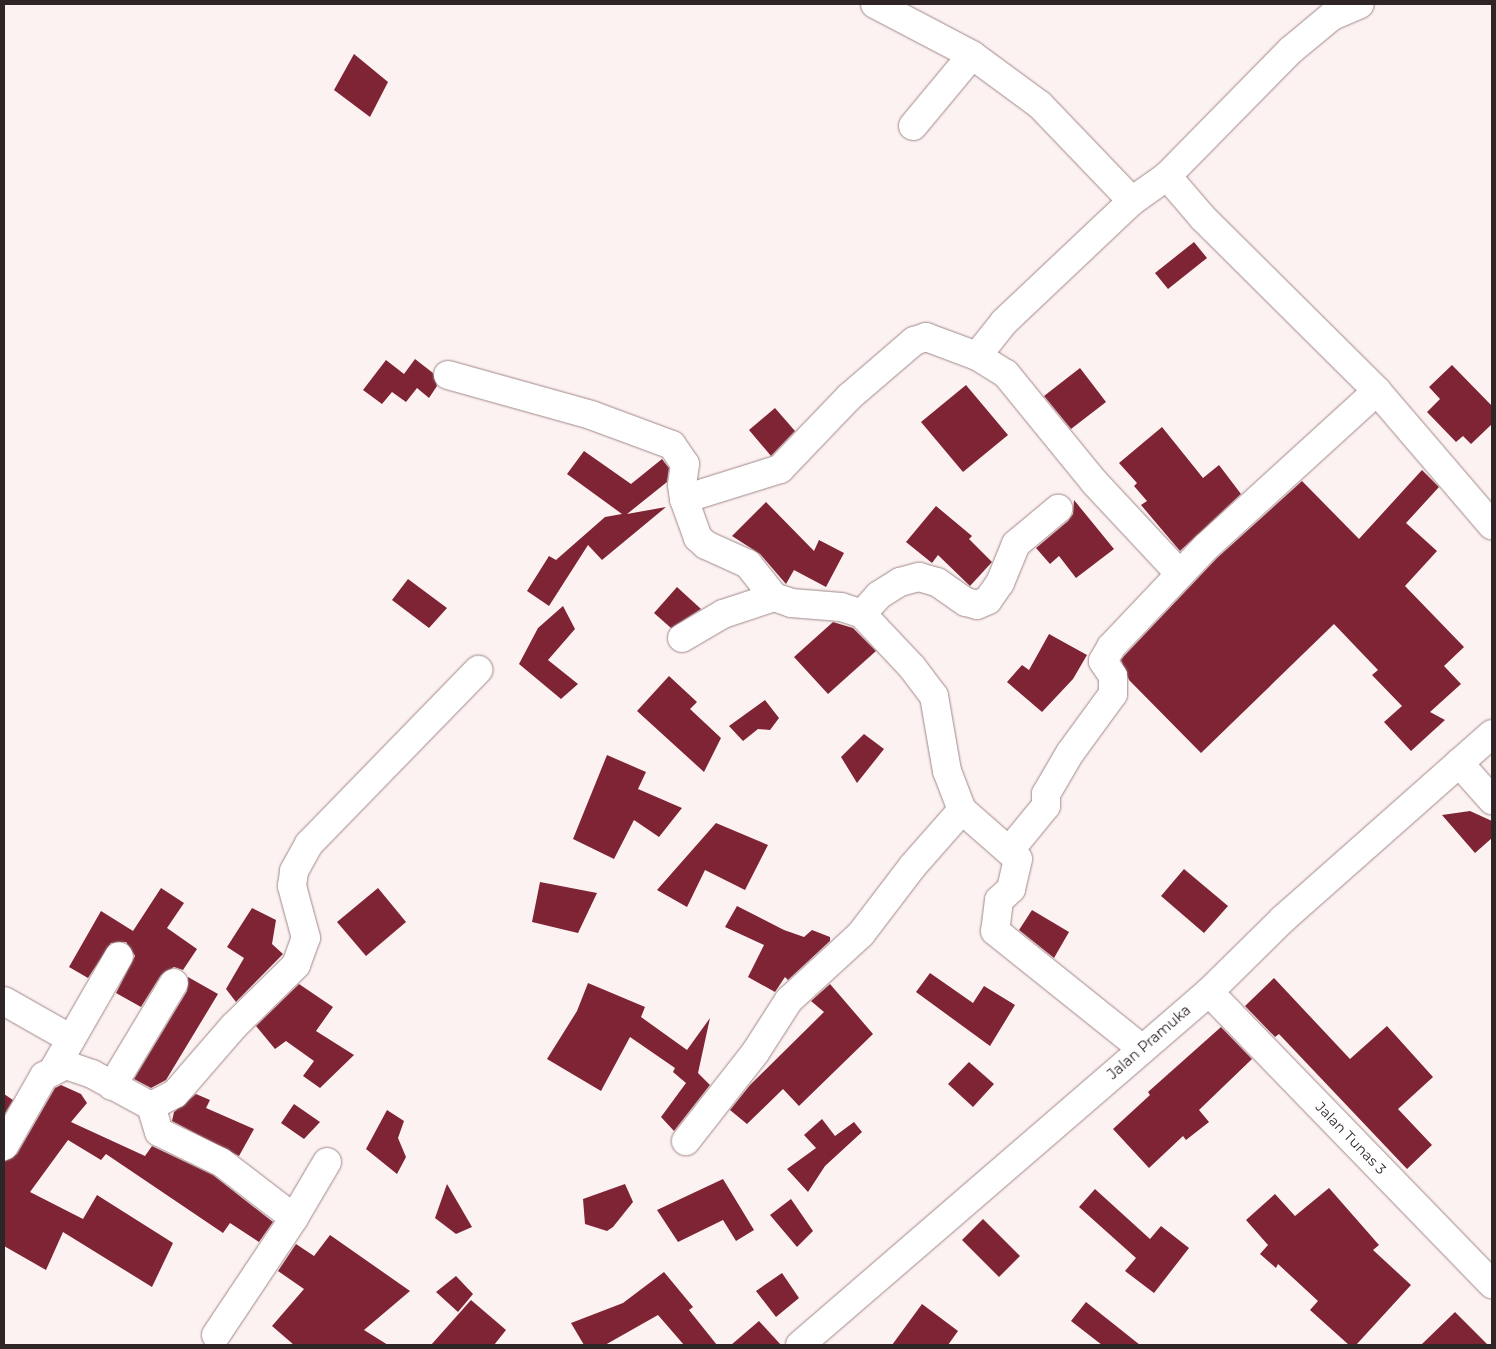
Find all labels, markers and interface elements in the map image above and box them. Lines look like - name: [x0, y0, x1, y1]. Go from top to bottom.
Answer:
- street label: Jalan Pramuka: [1104, 1001, 1194, 1083]
- street label: Jalan Tunas 3: [1312, 1098, 1390, 1178]

